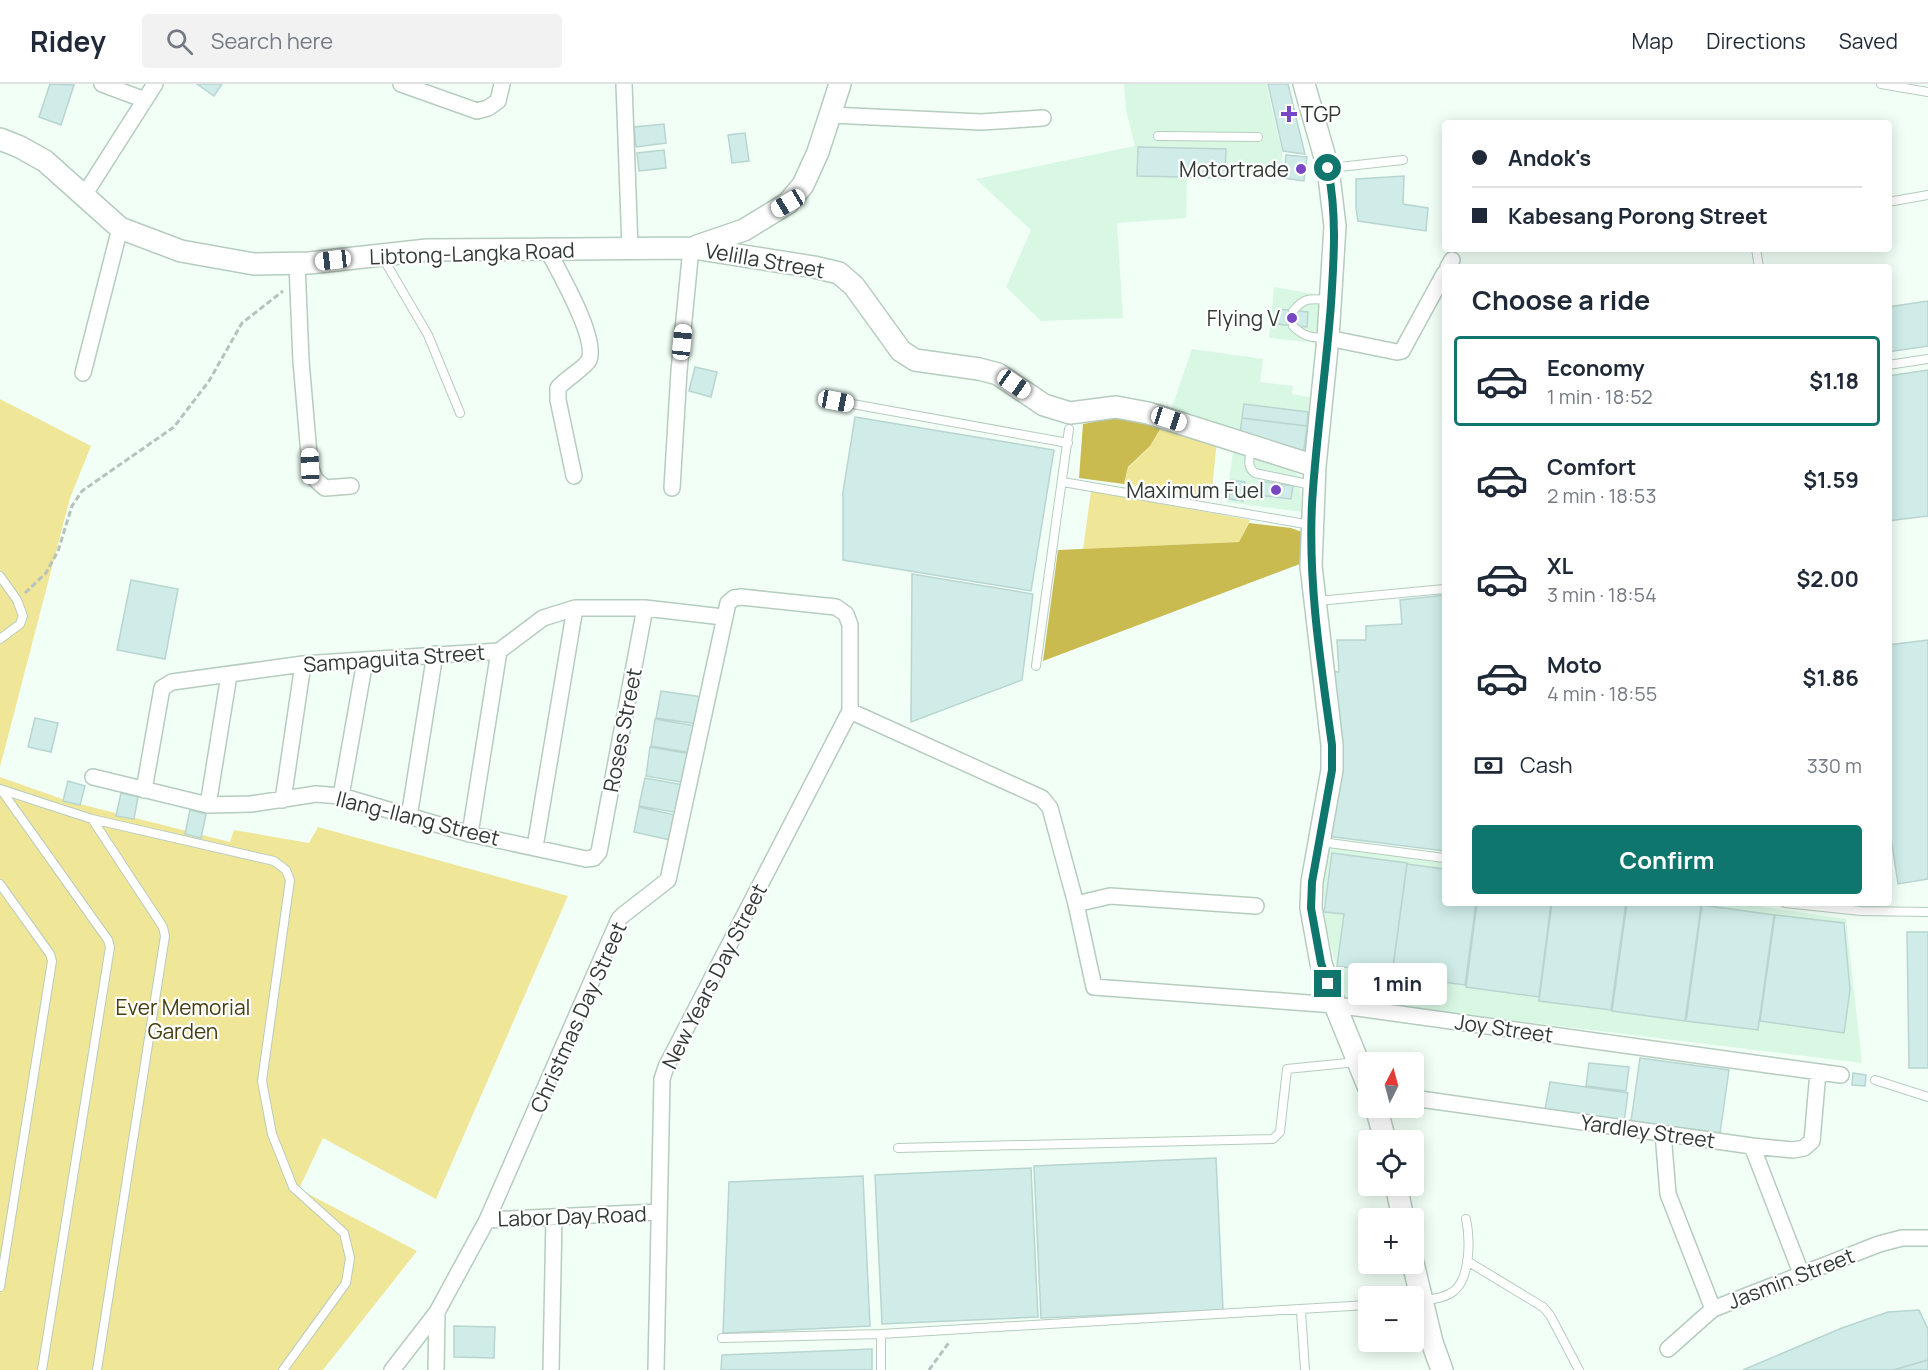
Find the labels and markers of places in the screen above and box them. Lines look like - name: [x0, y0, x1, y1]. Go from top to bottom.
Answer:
- place label: TGP: [1301, 100, 1341, 128]
- marker: TGP: [1282, 107, 1296, 121]
- place label: Motortrade: [1179, 155, 1289, 183]
- marker: Motortrade: [1294, 162, 1308, 176]
- place label: Flying V: [1207, 304, 1280, 332]
- marker: Flying V: [1285, 311, 1299, 325]
- place label: Maximum Fuel: [1126, 476, 1264, 504]
- marker: Maximum Fuel: [1269, 483, 1283, 497]

